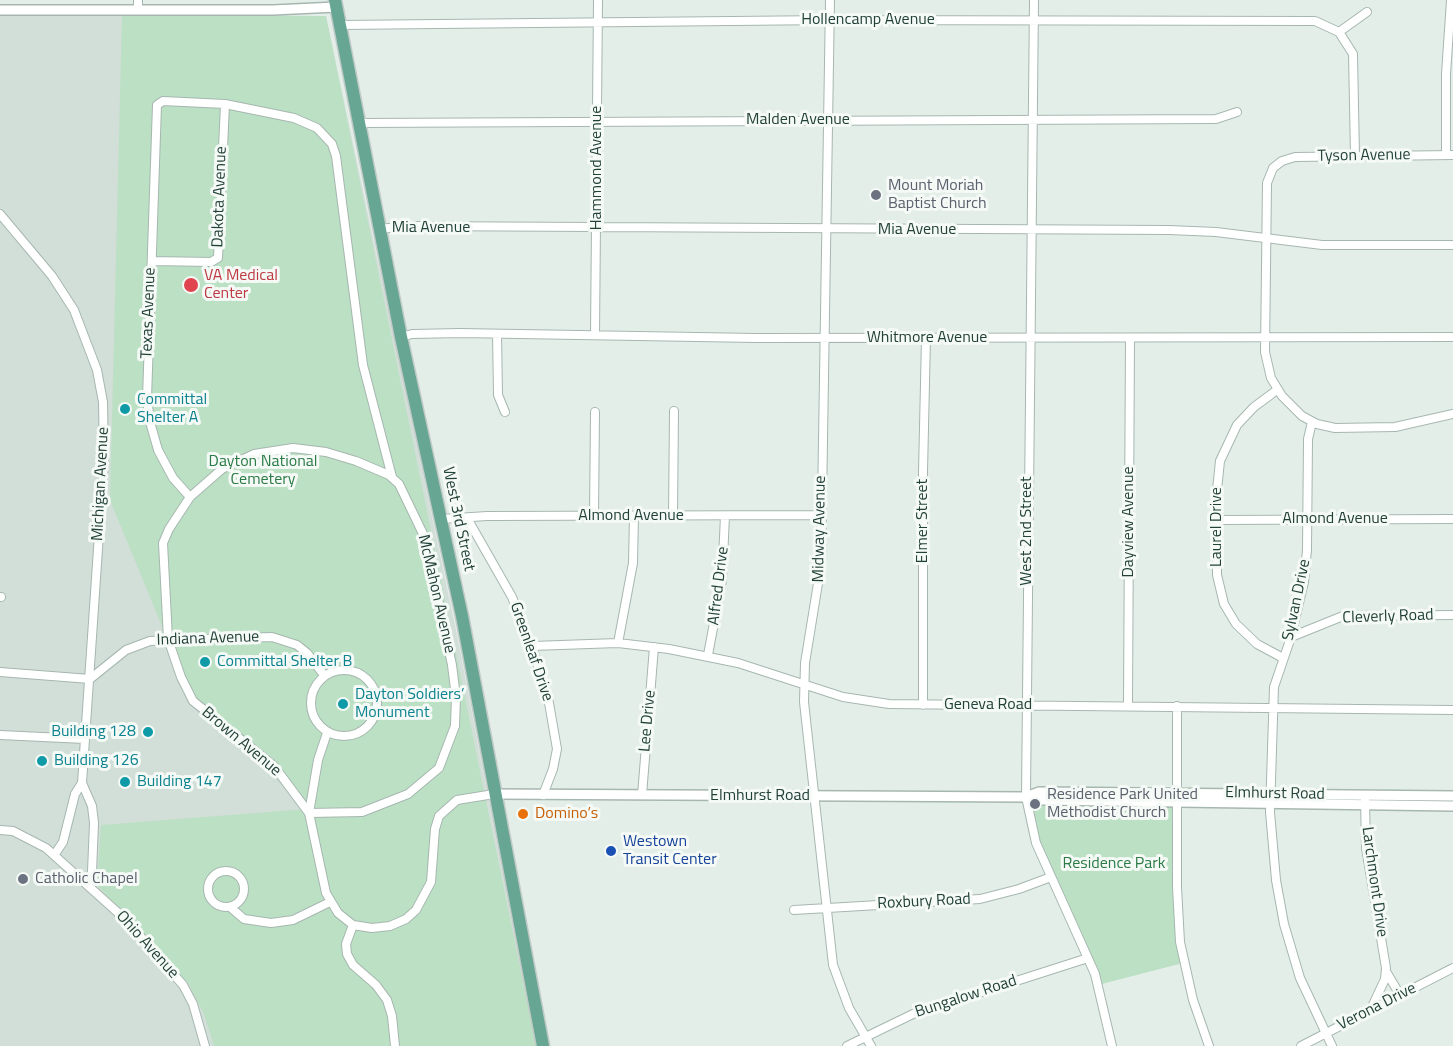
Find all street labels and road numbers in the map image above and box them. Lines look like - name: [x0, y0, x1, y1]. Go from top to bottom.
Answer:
- street label: Hollencamp Avenue: [801, 10, 935, 30]
- street label: Hammond Avenue: [587, 106, 607, 230]
- street label: Malden Avenue: [746, 110, 850, 130]
- street label: Dakota Avenue: [209, 146, 231, 248]
- street label: Tyson Avenue: [1317, 146, 1411, 166]
- street label: Mia Avenue: [392, 218, 470, 238]
- street label: Mia Avenue: [878, 220, 956, 240]
- street label: Texas Avenue: [138, 267, 160, 359]
- street label: Whitmore Avenue: [867, 328, 987, 348]
- street label: Michigan Avenue: [88, 426, 114, 542]
- street label: West 3rd Street: [438, 465, 478, 573]
- street label: Dayview Avenue: [1119, 467, 1139, 577]
- street label: Midway Avenue: [809, 475, 831, 583]
- street label: West 2nd Street: [1017, 476, 1037, 586]
- street label: Elmer Street: [913, 479, 933, 563]
- street label: Laurel Drive: [1207, 487, 1227, 567]
- street label: Almond Avenue: [578, 506, 684, 526]
- street label: Almond Avenue: [1282, 509, 1388, 529]
- street label: McMahon Avenue: [413, 533, 459, 655]
- street label: Alfred Drive: [705, 546, 733, 626]
- street label: Sylvan Drive: [1279, 558, 1315, 642]
- street label: Greenleaf Drive: [505, 600, 557, 704]
- street label: Cleverly Road: [1342, 606, 1434, 628]
- street label: Indiana Avenue: [156, 628, 260, 650]
- street label: Lee Drive: [636, 689, 660, 753]
- street label: Geneva Road: [944, 695, 1032, 715]
- street label: Brown Avenue: [197, 703, 285, 781]
- street label: Elmhurst Road: [1225, 784, 1325, 804]
- street label: Elmhurst Road: [710, 786, 810, 806]
- street label: Larchmont Drive: [1357, 826, 1391, 938]
- street label: Roxbury Road: [877, 890, 971, 914]
- street label: Ohio Avenue: [112, 907, 182, 983]
- street label: Bungalow Road: [913, 972, 1019, 1022]
- street label: Verona Drive: [1334, 979, 1420, 1035]

